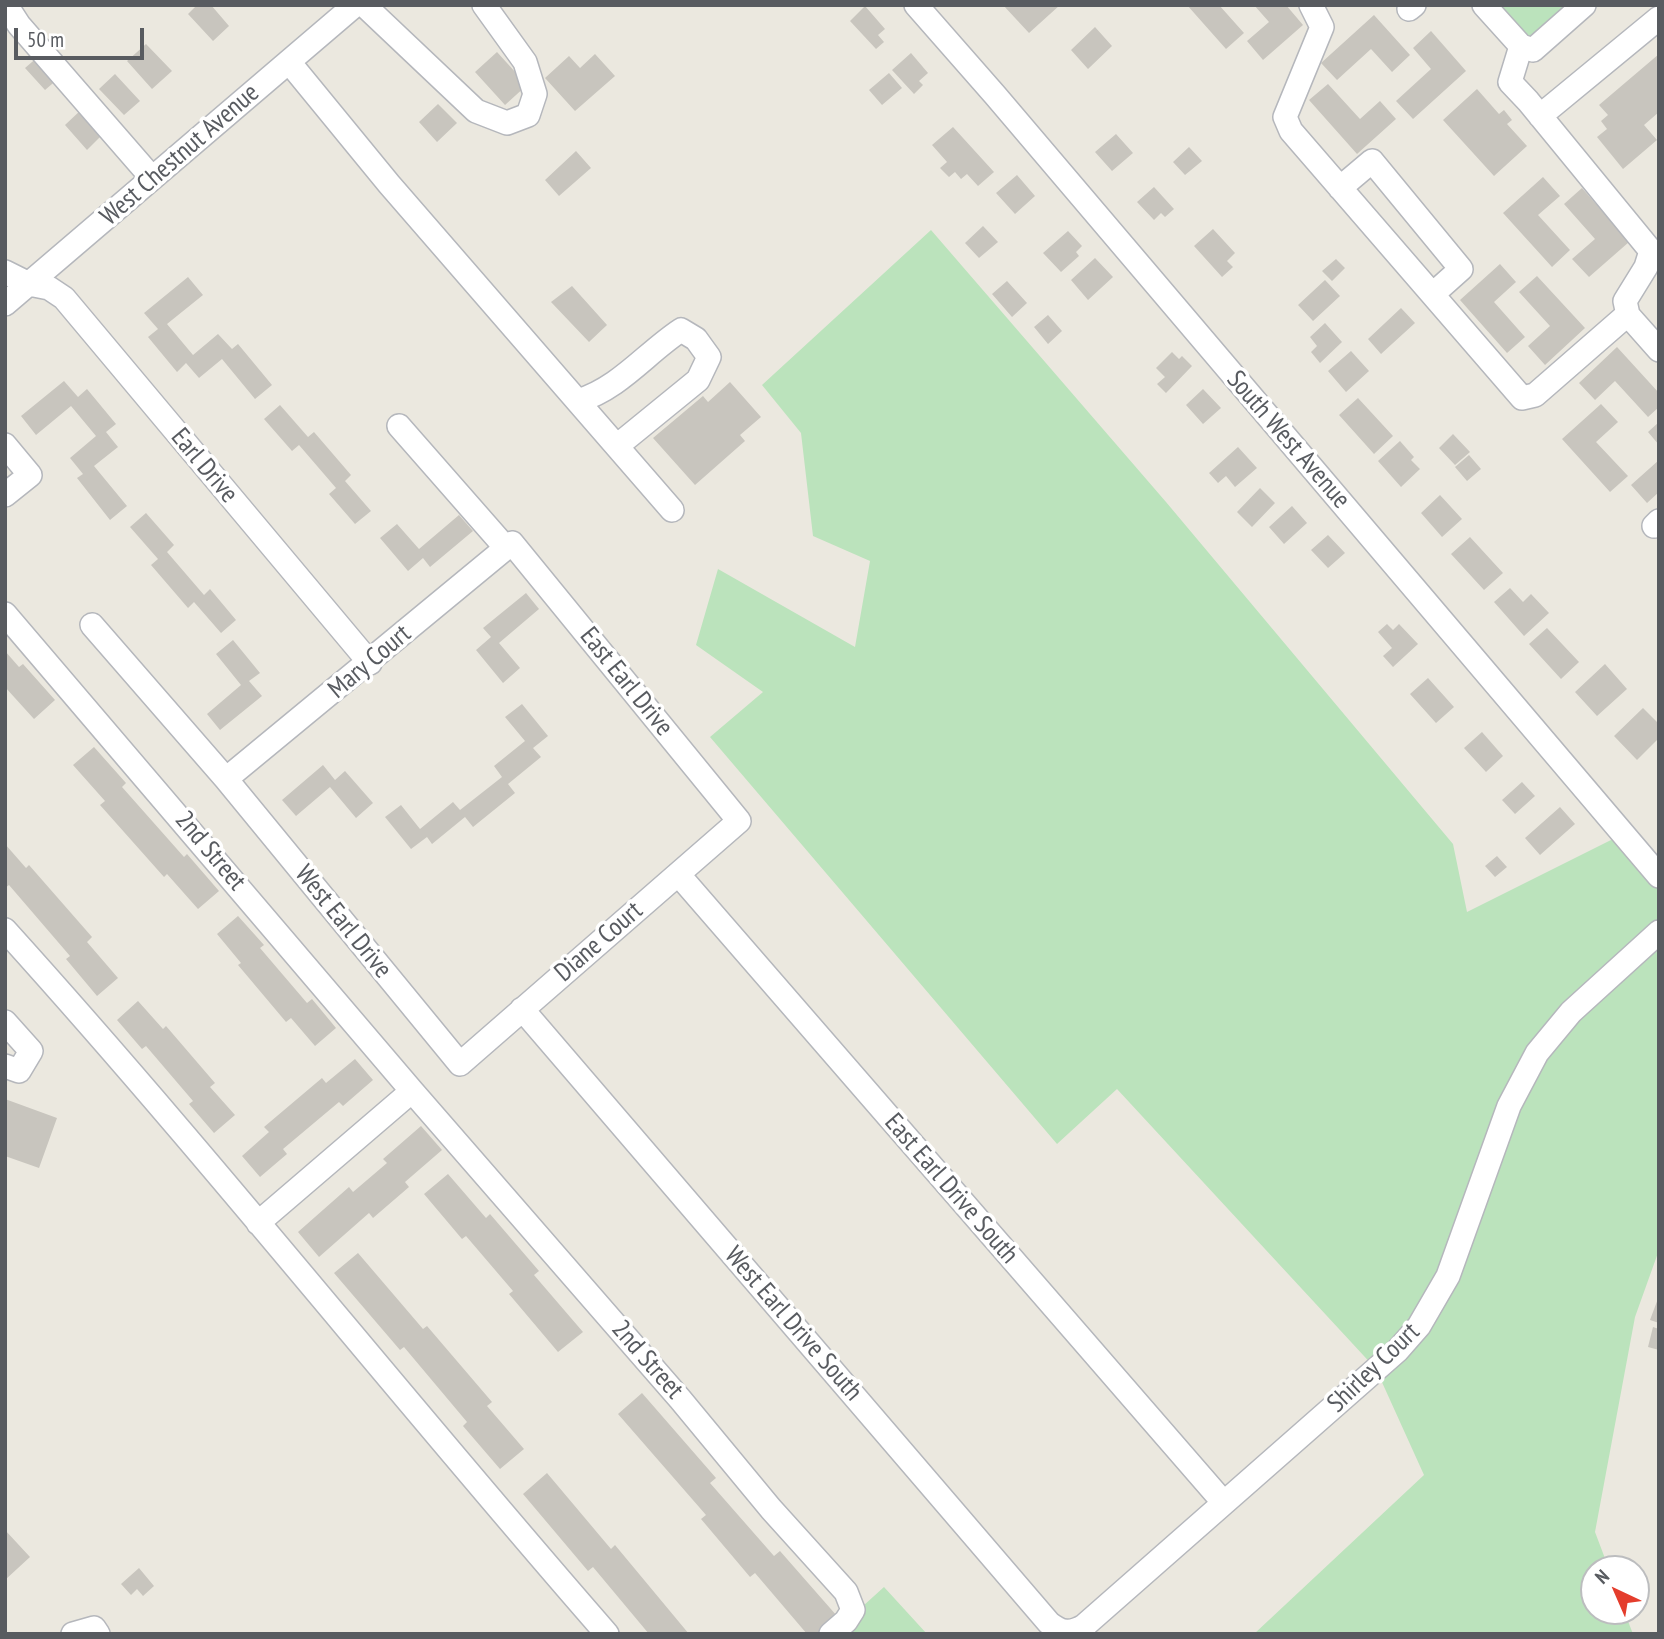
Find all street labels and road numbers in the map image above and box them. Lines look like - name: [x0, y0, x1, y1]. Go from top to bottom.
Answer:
- street label: West Chestnut Avenue: [94, 78, 266, 232]
- street label: South West Avenue: [1220, 365, 1356, 515]
- street label: Earl Drive: [164, 422, 244, 510]
- street label: Mary Court: [322, 619, 418, 705]
- street label: East Earl Drive: [573, 621, 679, 743]
- street label: 2nd Street: [168, 805, 252, 897]
- street label: West Earl Drive: [288, 859, 398, 985]
- street label: Diane Court: [549, 895, 649, 989]
- street label: East Earl Drive South: [877, 1108, 1025, 1270]
- street label: West Earl Drive South: [718, 1241, 868, 1407]
- street label: 2nd Street: [604, 1314, 690, 1406]
- street label: Shirley Court: [1322, 1317, 1426, 1419]

